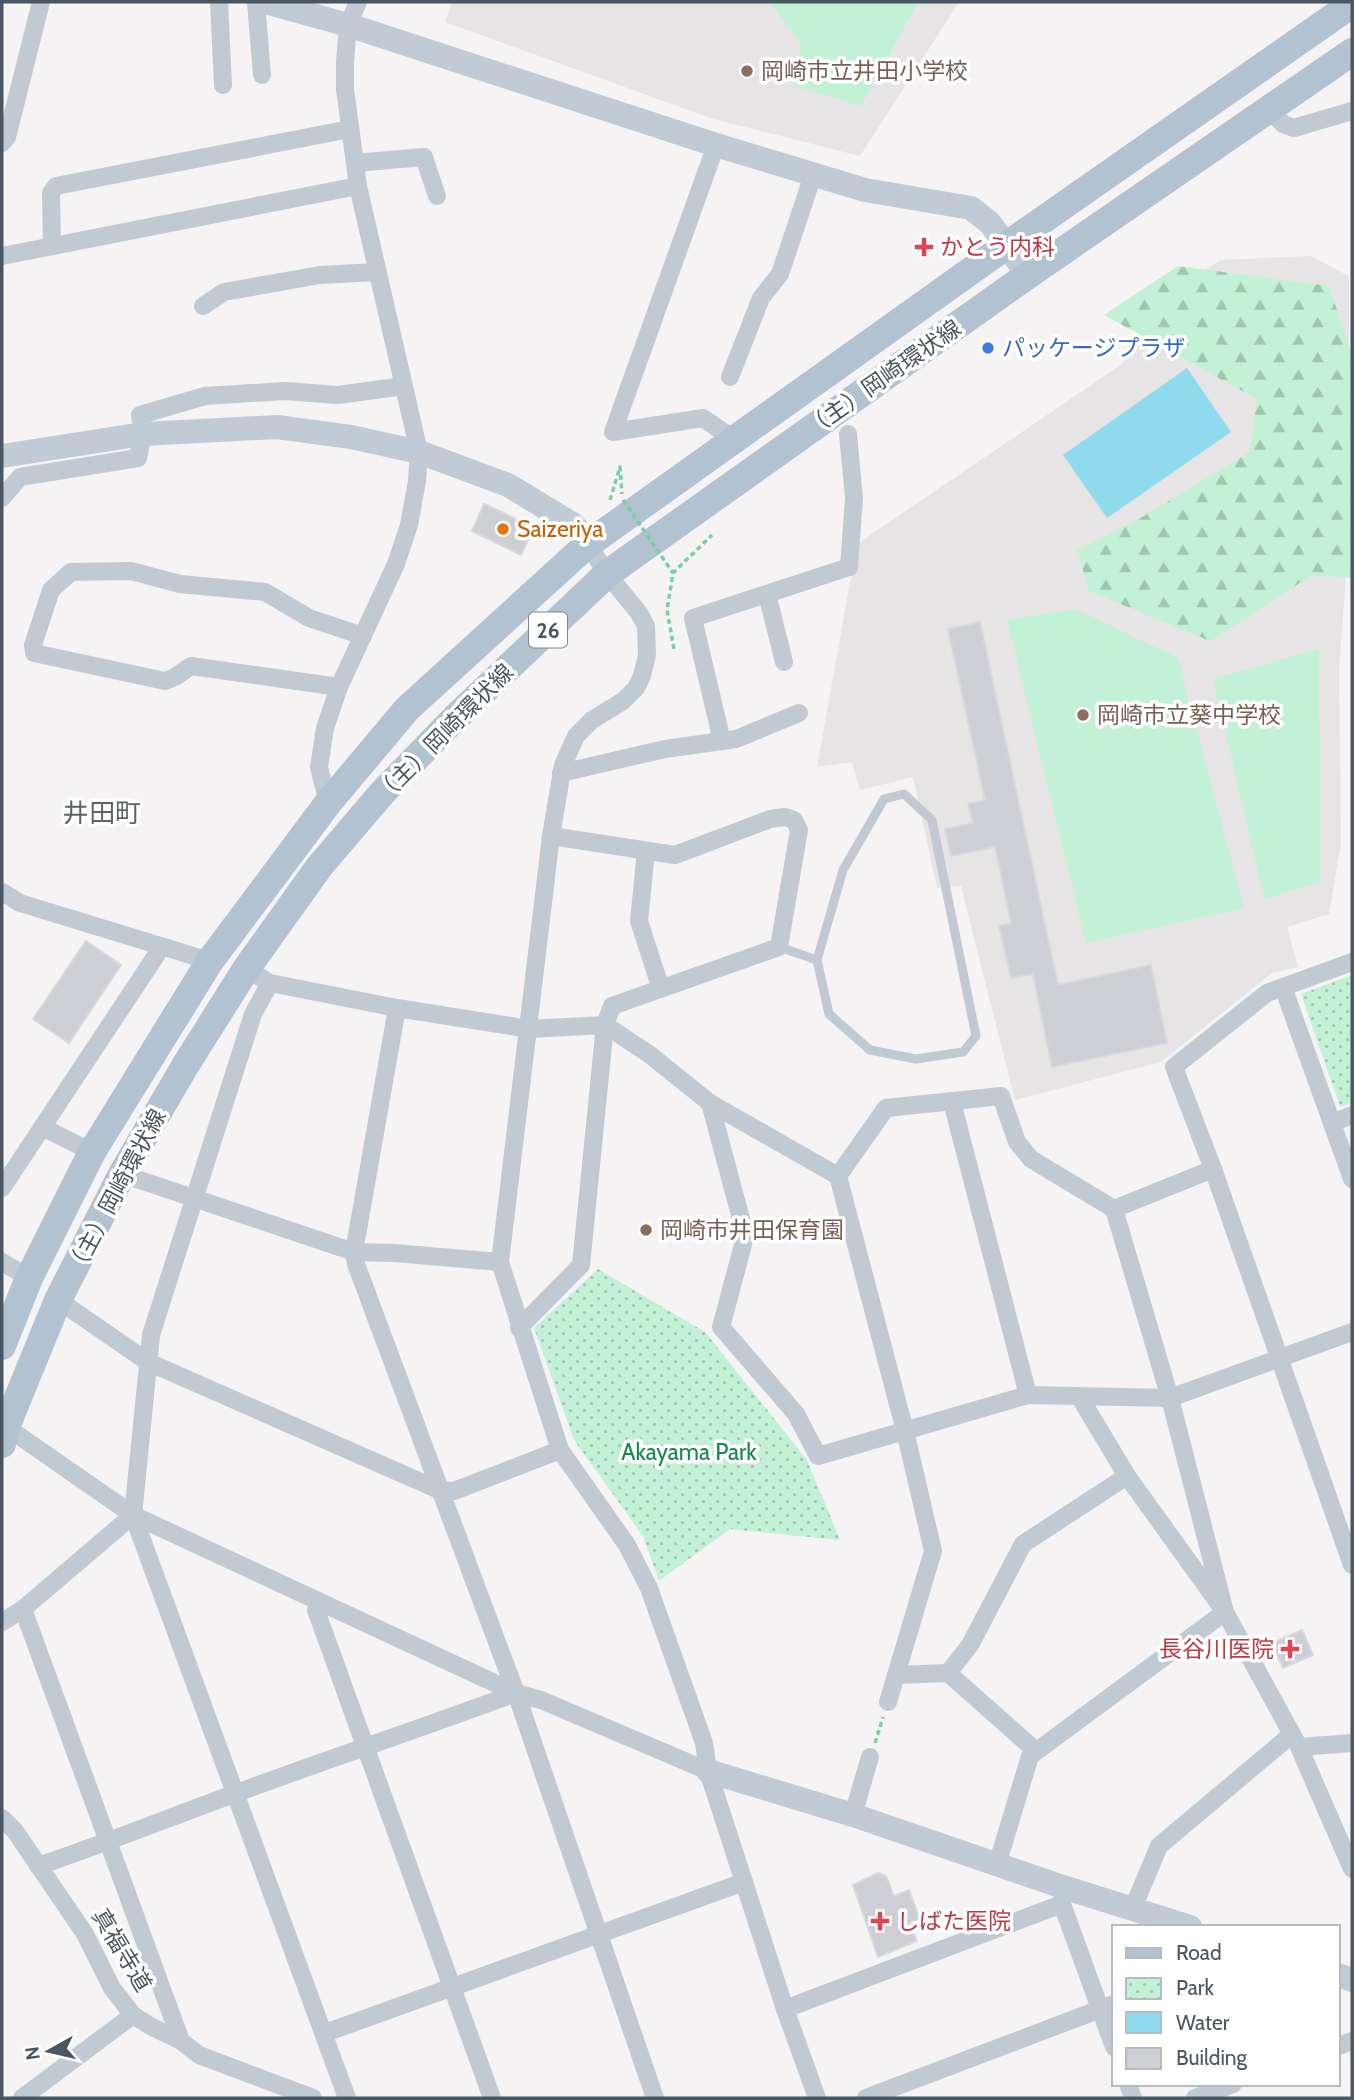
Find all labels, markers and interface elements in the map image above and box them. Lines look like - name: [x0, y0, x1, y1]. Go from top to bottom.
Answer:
- place label: 岡崎市立井田小学校: [761, 57, 968, 85]
- marker: 岡崎市立井田小学校: [739, 63, 755, 79]
- place label: かとう内科: [940, 233, 1055, 261]
- marker: かとう内科: [914, 237, 934, 257]
- street label: （主）岡崎環状線: [800, 314, 966, 442]
- place label: パッケージプラザ: [1002, 334, 1186, 362]
- marker: パッケージプラザ: [980, 340, 996, 356]
- place label: Saizeriya: [517, 515, 603, 543]
- marker: Saizeriya: [495, 521, 511, 537]
- road number: 26: [529, 612, 567, 648]
- street label: （主）岡崎環状線: [369, 658, 519, 808]
- place label: 岡崎市立葵中学校: [1097, 701, 1281, 729]
- marker: 岡崎市立葵中学校: [1075, 707, 1091, 723]
- district label: 井田町: [63, 797, 141, 829]
- street label: （主）岡崎環状線: [60, 1104, 172, 1280]
- place label: 岡崎市井田保育園: [660, 1216, 844, 1244]
- marker: 岡崎市井田保育園: [638, 1222, 654, 1238]
- park label: Akayama Park: [621, 1438, 757, 1466]
- place label: 長谷川医院: [1159, 1635, 1274, 1663]
- marker: 長谷川医院: [1280, 1639, 1300, 1659]
- street label: 真福寺道: [86, 1903, 158, 1997]
- place label: しばた医院: [896, 1907, 1011, 1935]
- marker: しばた医院: [870, 1911, 890, 1931]
- legend: [1112, 1925, 1340, 2086]
- text: Road: [1176, 1940, 1222, 1965]
- text: Park: [1176, 1975, 1214, 2000]
- text: Water: [1176, 2010, 1230, 2035]
- north arrow: [14, 2016, 84, 2086]
- text: N: [20, 2045, 45, 2062]
- text: Building: [1176, 2045, 1248, 2070]

